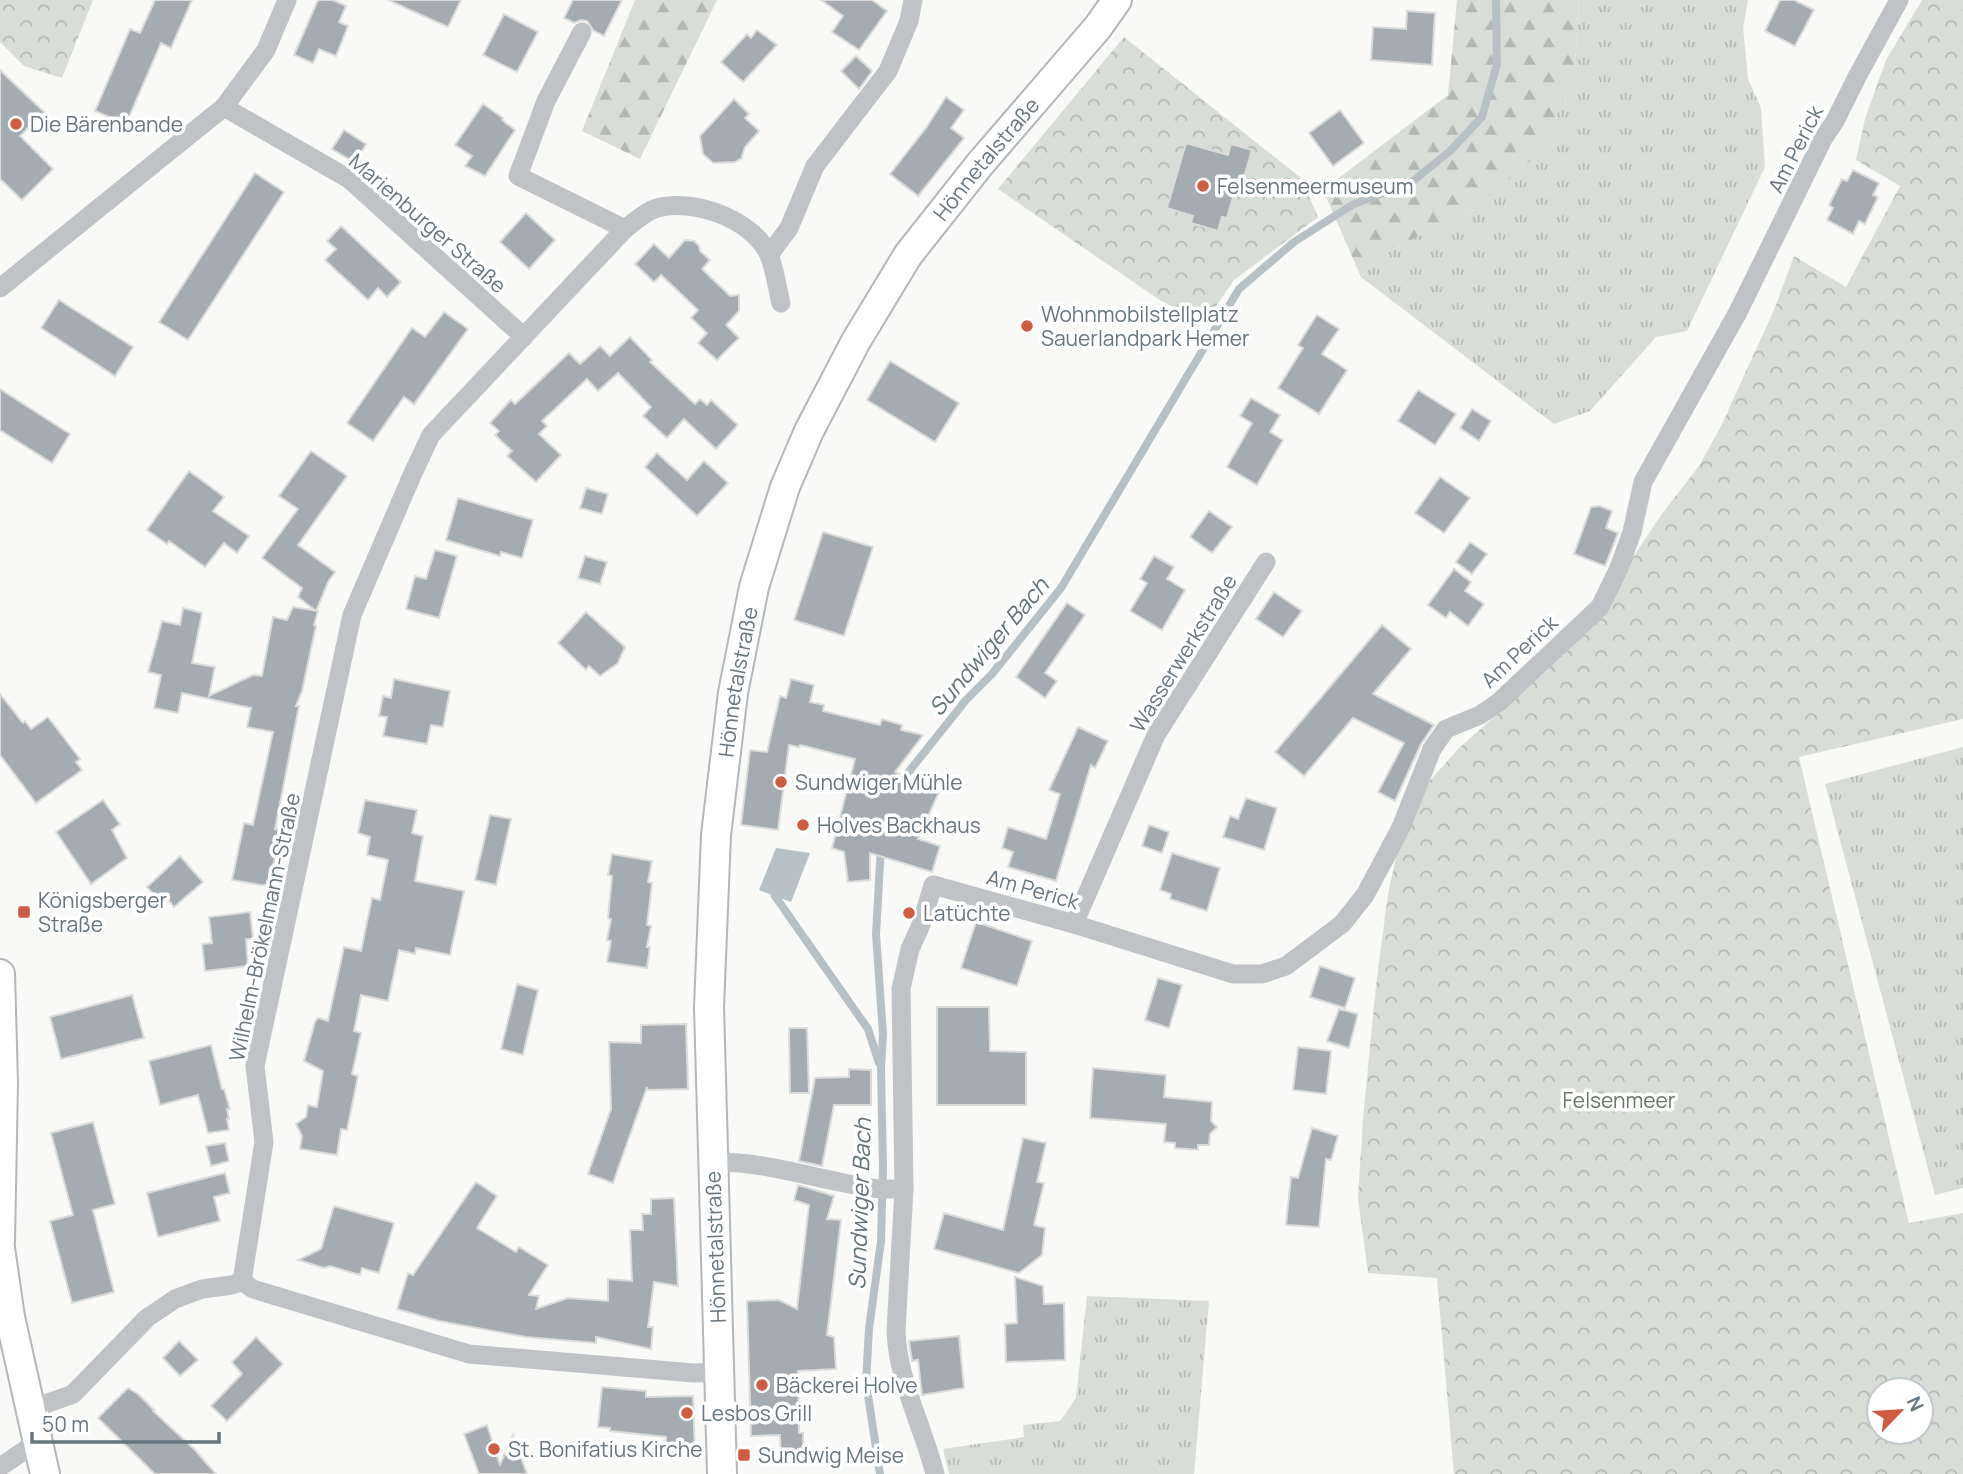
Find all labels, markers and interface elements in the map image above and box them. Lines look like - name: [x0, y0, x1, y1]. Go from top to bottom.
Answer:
- street label: Hönnetalstraße: [927, 91, 1045, 226]
- street label: Am Perick: [1761, 100, 1829, 198]
- place label: Die Bärenbande: [30, 110, 183, 138]
- marker: Die Bärenbande: [8, 116, 24, 132]
- street label: Marienburger Straße: [343, 147, 513, 299]
- place label: Felsenmeermuseum: [1217, 172, 1414, 200]
- marker: Felsenmeermuseum: [1195, 178, 1211, 194]
- place label: Wohnmobilstellplatz Sauerlandpark Hemer: [1041, 300, 1250, 352]
- marker: Wohnmobilstellplatz Sauerlandpark Hemer: [1019, 318, 1035, 334]
- water label: Sundwiger Bach: [921, 569, 1056, 722]
- street label: Wasserwerkstraße: [1123, 569, 1243, 737]
- street label: Hönnetalstraße: [711, 604, 764, 759]
- street label: Am Perick: [1475, 608, 1564, 694]
- place label: Sundwiger Mühle: [795, 768, 963, 796]
- marker: Sundwiger Mühle: [773, 774, 789, 790]
- street label: Wilhelm-Brökelmann-Straße: [222, 790, 306, 1064]
- place label: Holves Backhaus: [817, 811, 981, 839]
- marker: Holves Backhaus: [795, 817, 811, 833]
- street label: Am Perick: [984, 862, 1083, 916]
- place label: Königsberger Straße: [38, 886, 167, 938]
- place label: Latüchte: [923, 899, 1011, 927]
- marker: Königsberger Straße: [16, 904, 32, 920]
- marker: Latüchte: [901, 905, 917, 921]
- park label: Felsenmeer: [1563, 1086, 1676, 1114]
- water label: Sundwiger Bach: [840, 1117, 878, 1290]
- street label: Hönnetalstraße: [698, 1171, 732, 1323]
- place label: Bäckerei Holve: [776, 1371, 918, 1399]
- north arrow: [1865, 1376, 1935, 1446]
- marker: Bäckerei Holve: [754, 1377, 770, 1393]
- text: N: [1901, 1392, 1930, 1415]
- place label: Lesbos Grill: [701, 1399, 812, 1427]
- scale bar: [32, 1400, 219, 1444]
- marker: Lesbos Grill: [679, 1405, 695, 1421]
- text: 50 m: [42, 1410, 89, 1438]
- place label: St. Bonifatius Kirche: [508, 1435, 702, 1463]
- marker: St. Bonifatius Kirche: [486, 1441, 502, 1457]
- place label: Sundwig Meise: [758, 1441, 904, 1469]
- marker: Sundwig Meise: [736, 1447, 752, 1463]

